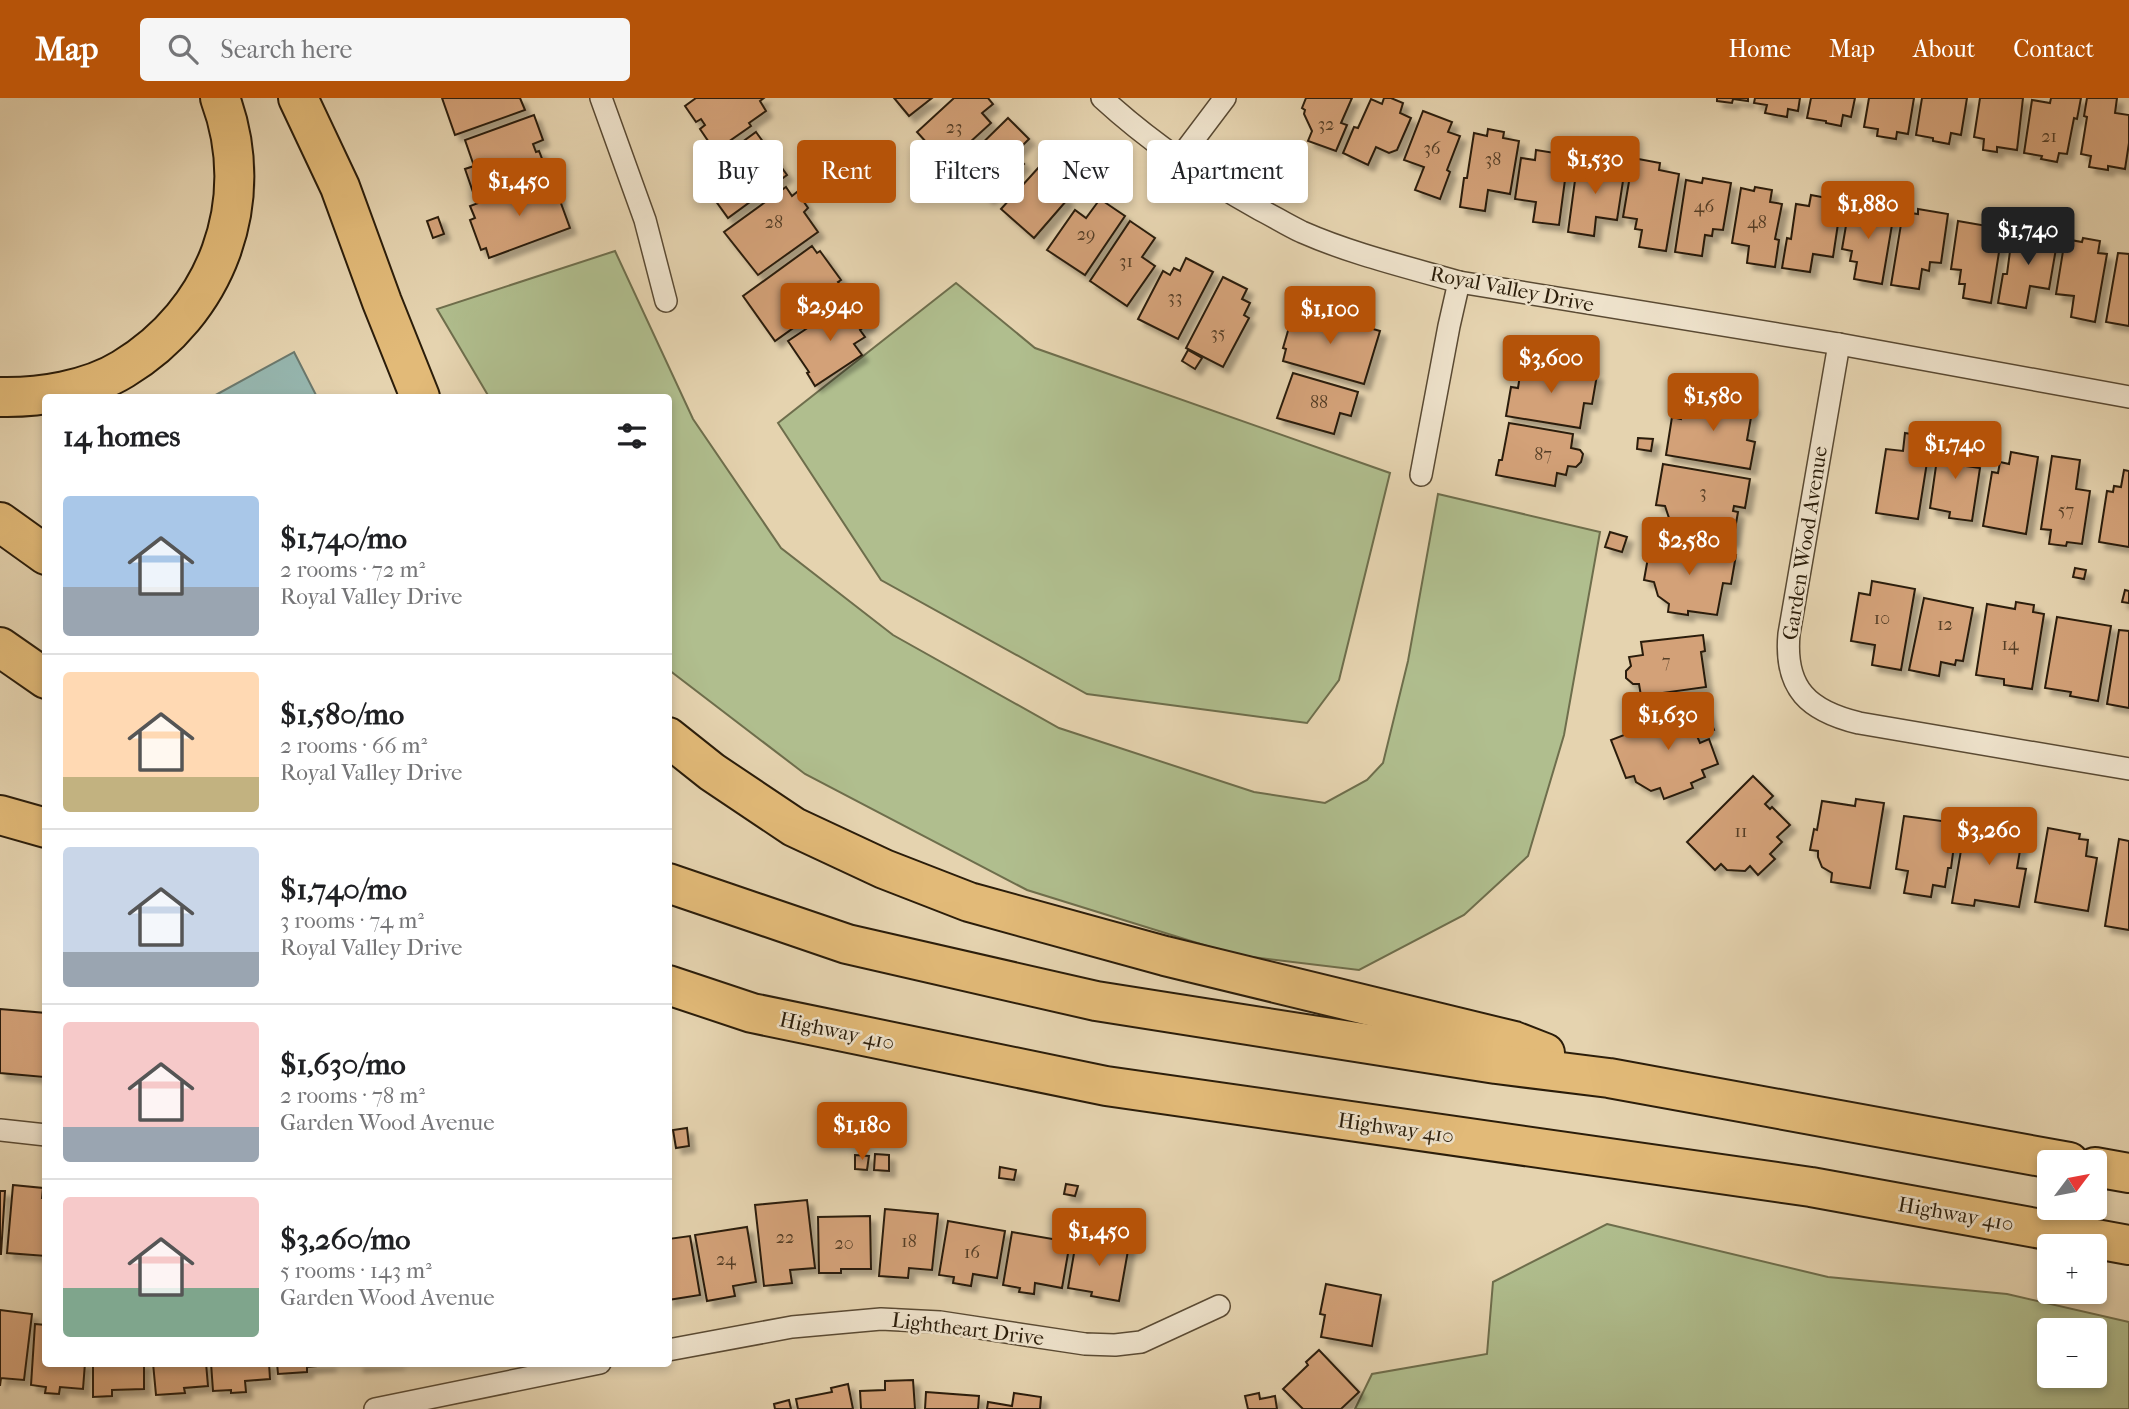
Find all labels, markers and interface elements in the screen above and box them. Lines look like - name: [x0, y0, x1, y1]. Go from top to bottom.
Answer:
- search box: [140, 18, 630, 81]
- text: Map: [35, 30, 98, 69]
- icon: search: [164, 30, 202, 68]
- text: Search here: [220, 34, 352, 65]
- text: Home: [1729, 35, 1791, 63]
- text: Map: [1829, 35, 1875, 63]
- text: About: [1913, 35, 1975, 63]
- text: Contact: [2013, 35, 2094, 63]
- house number: 32: [1318, 114, 1334, 135]
- house number: 23: [946, 117, 962, 138]
- house number: 21: [2041, 126, 2057, 147]
- pin: $1,530: [1538, 136, 1652, 196]
- house number: 36: [1423, 138, 1441, 159]
- chip: Buy: [693, 140, 783, 203]
- chip: Rent: [797, 140, 896, 203]
- chip: Filters: [910, 140, 1024, 203]
- chip: New: [1038, 140, 1133, 203]
- chip: Apartment: [1147, 140, 1308, 203]
- text: $1,530: [1567, 145, 1623, 172]
- house number: 38: [1485, 149, 1501, 170]
- pin: $1,450: [462, 158, 576, 218]
- text: $1,450: [488, 167, 550, 194]
- pin: $1,880: [1811, 181, 1925, 241]
- text: $1,880: [1837, 190, 1899, 217]
- house number: 46: [1694, 196, 1714, 217]
- pin: $1,740: [1971, 208, 2085, 267]
- house number: 28: [765, 212, 783, 233]
- house number: 48: [1747, 212, 1767, 233]
- text: $1,740: [1997, 216, 2059, 243]
- house number: 29: [1077, 224, 1095, 245]
- house number: 31: [1119, 251, 1133, 272]
- street label: Royal Valley Drive: [1428, 261, 1596, 317]
- pin: $2,940: [773, 284, 887, 343]
- pin: $1,100: [1273, 286, 1387, 346]
- house number: 33: [1168, 287, 1182, 308]
- text: $2,940: [797, 292, 863, 319]
- text: $1,100: [1300, 295, 1360, 322]
- house number: 35: [1210, 323, 1226, 344]
- pin: $3,600: [1494, 336, 1608, 395]
- text: $3,600: [1519, 344, 1583, 371]
- pin: $1,580: [1656, 374, 1770, 433]
- text: $1,580: [1684, 382, 1742, 409]
- house number: 88: [1310, 392, 1328, 413]
- icon: filters: [613, 417, 651, 455]
- text: 14 homes: [63, 419, 180, 454]
- pin: $1,740: [1898, 422, 2012, 481]
- text: $1,740: [1924, 430, 1986, 457]
- house number: 87: [1534, 444, 1552, 465]
- street label: Garden Wood Avenue: [1778, 444, 1832, 642]
- house number: 3: [1699, 482, 1707, 503]
- house number: 57: [2058, 500, 2075, 521]
- pin: $2,580: [1632, 518, 1746, 577]
- text: $1,740/mo: [280, 521, 407, 556]
- icon: home: [119, 524, 203, 608]
- text: $2,580: [1658, 526, 1720, 553]
- text: 2 rooms · 72 m²: [280, 556, 425, 583]
- text: Royal Valley Drive: [280, 583, 462, 610]
- house number: 10: [1874, 608, 1890, 629]
- house number: 12: [1937, 614, 1953, 635]
- house number: 14: [2001, 634, 2019, 655]
- house number: 7: [1662, 651, 1671, 672]
- pin: $1,630: [1611, 692, 1725, 752]
- text: $1,580/mo: [280, 697, 404, 732]
- icon: home: [119, 700, 203, 784]
- text: $1,630: [1638, 701, 1698, 728]
- text: 2 rooms · 66 m²: [280, 732, 427, 759]
- text: Royal Valley Drive: [280, 759, 462, 786]
- pin: $3,260: [1932, 808, 2046, 867]
- text: $3,260: [1957, 816, 2021, 843]
- house number: 11: [1735, 821, 1747, 842]
- text: $1,740/mo: [280, 872, 407, 907]
- icon: home: [119, 875, 203, 959]
- text: 3 rooms · 74 m²: [280, 907, 424, 934]
- text: Royal Valley Drive: [280, 934, 462, 961]
- street label: Highway 410: [777, 1007, 897, 1055]
- text: $1,630/mo: [280, 1047, 406, 1082]
- icon: home: [119, 1050, 203, 1134]
- text: 2 rooms · 78 m²: [280, 1082, 425, 1109]
- pin: $1,180: [805, 1102, 919, 1162]
- street label: Highway 410: [1336, 1108, 1456, 1148]
- text: Garden Wood Avenue: [280, 1109, 495, 1136]
- text: $1,180: [833, 1111, 891, 1138]
- north arrow: [2037, 1150, 2107, 1220]
- map controls: [2037, 1150, 2107, 1388]
- street label: Highway 410: [1896, 1192, 2016, 1236]
- pin: $1,450: [1042, 1208, 1156, 1268]
- text: $1,450: [1068, 1217, 1130, 1244]
- text: $3,260/mo: [280, 1222, 411, 1257]
- icon: home: [119, 1225, 203, 1309]
- house number: 22: [776, 1227, 794, 1248]
- house number: 18: [901, 1231, 917, 1252]
- house number: 20: [834, 1233, 854, 1254]
- button: +: [2037, 1234, 2107, 1304]
- house number: 16: [964, 1242, 980, 1263]
- house number: 24: [716, 1249, 736, 1270]
- text: 5 rooms · 143 m²: [280, 1257, 432, 1284]
- text: Garden Wood Avenue: [280, 1284, 495, 1311]
- street label: Lightheart Drive: [891, 1308, 1045, 1350]
- button: −: [2037, 1318, 2107, 1388]

